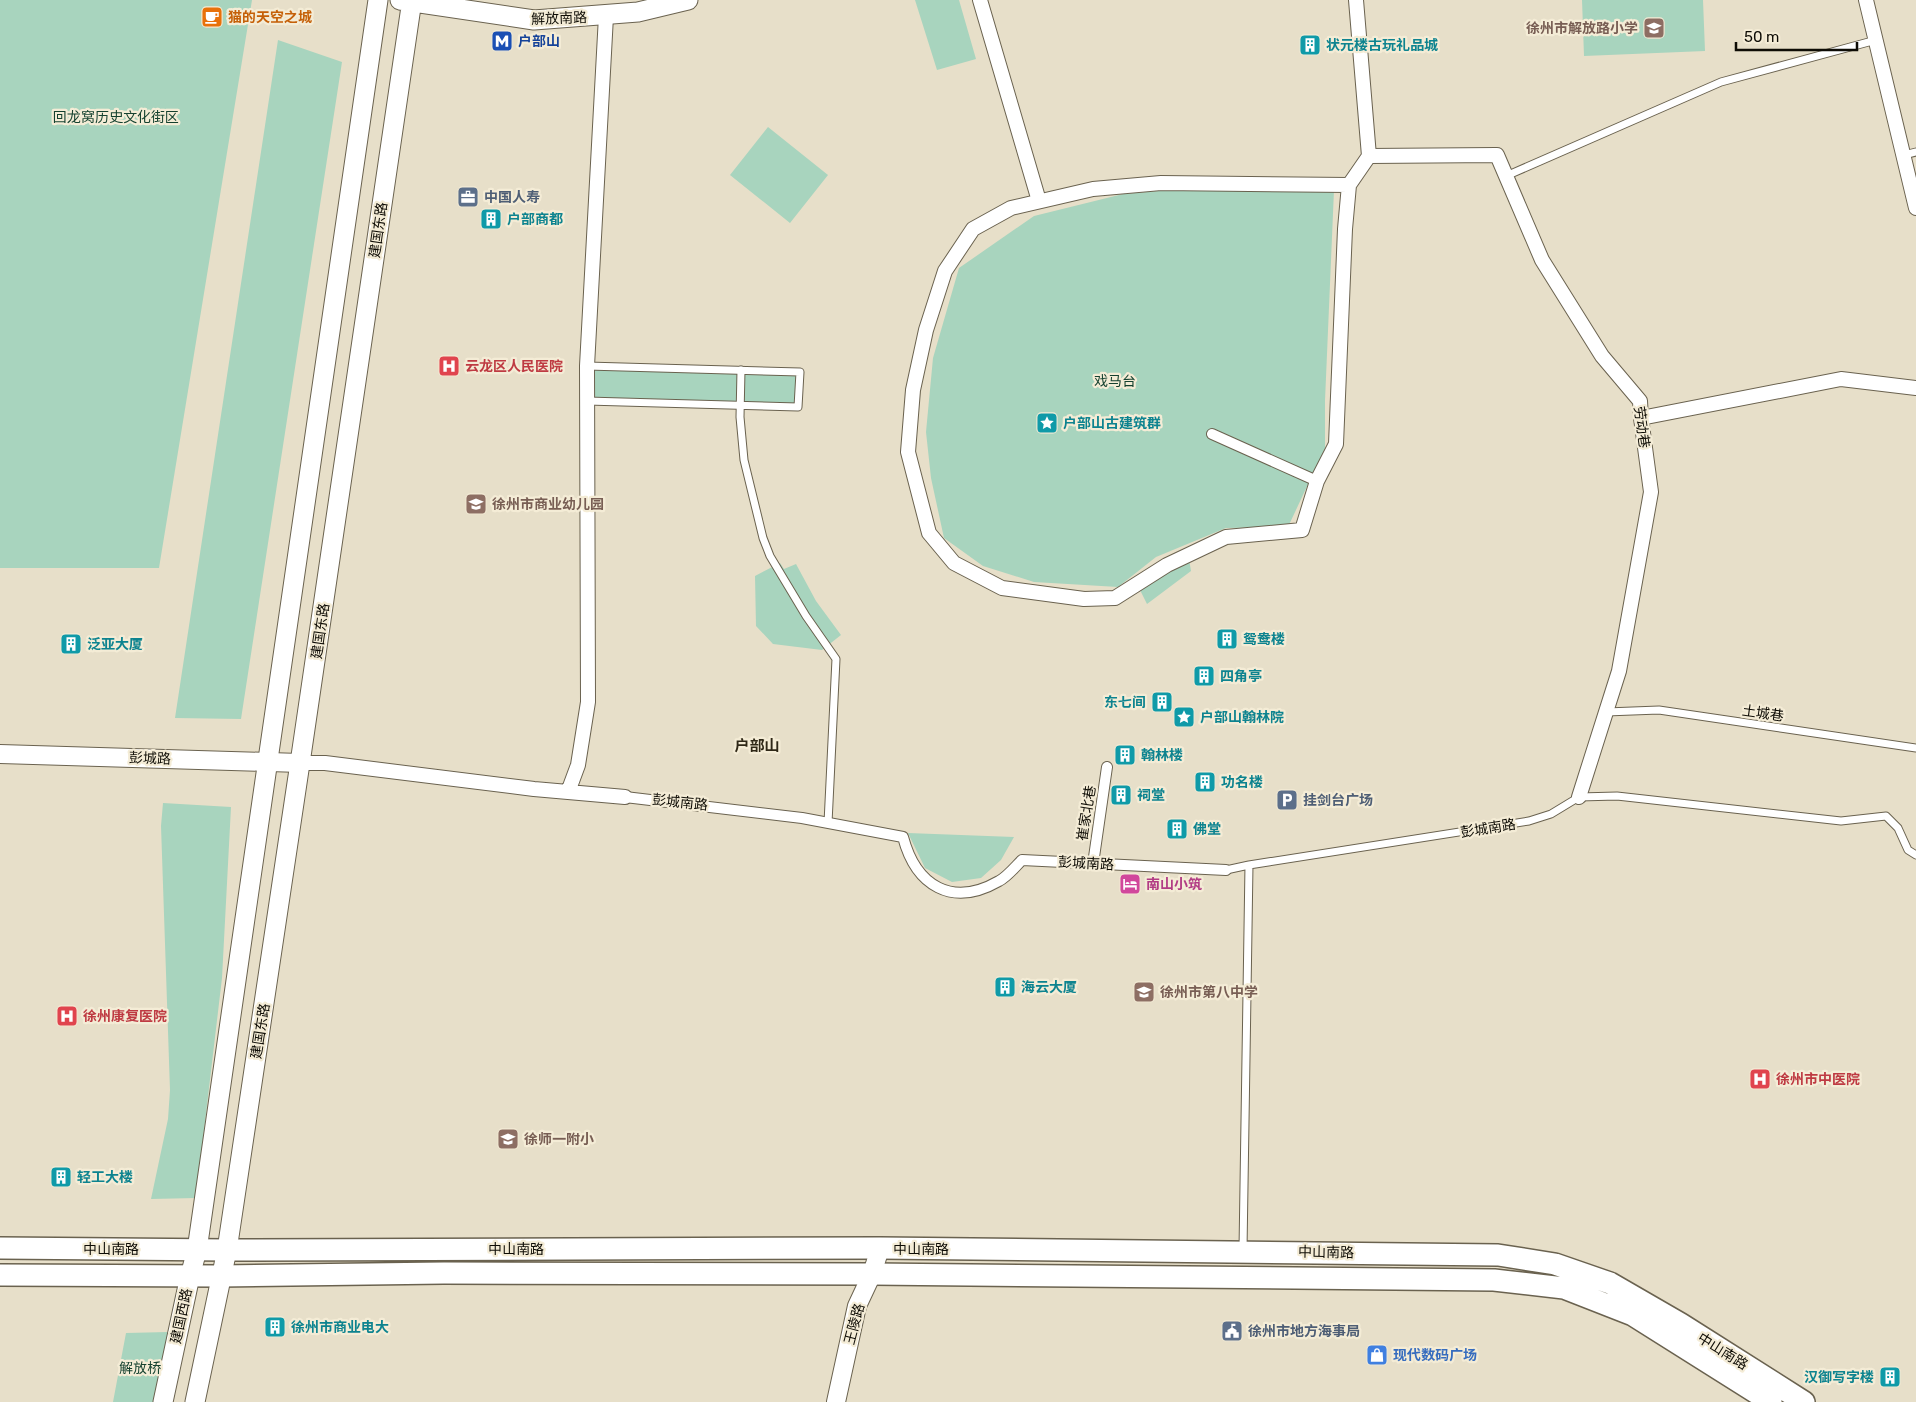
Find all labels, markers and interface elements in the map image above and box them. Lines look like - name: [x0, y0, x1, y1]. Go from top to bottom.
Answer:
- cafe icon: 猫的天空之城: [200, 5, 224, 29]
- place label: 猫的天空之城: [228, 9, 312, 26]
- street label: 解放南路: [531, 9, 587, 28]
- school or university icon: 徐州市解放路小学: [1642, 16, 1666, 40]
- place label: 徐州市解放路小学: [1526, 20, 1638, 37]
- scale bar: [1736, 20, 1857, 52]
- text: 50 m: [1744, 28, 1779, 46]
- metro station icon: 户部山: [490, 29, 514, 53]
- place label: 户部山: [518, 33, 560, 50]
- building icon: 状元楼古玩礼品城: [1298, 33, 1322, 57]
- place label: 状元楼古玩礼品城: [1326, 37, 1438, 54]
- park label: 回龙窝历史文化街区: [53, 109, 179, 126]
- office icon: 中国人寿: [456, 185, 480, 209]
- place label: 中国人寿: [484, 189, 540, 206]
- street label: 建国东路: [366, 201, 391, 259]
- building icon: 户部商都: [479, 207, 503, 231]
- place label: 户部商都: [507, 211, 563, 228]
- hospital icon: 云龙区人民医院: [437, 354, 461, 378]
- place label: 云龙区人民医院: [465, 358, 563, 375]
- park label: 戏马台: [1094, 373, 1136, 390]
- street label: 劳动巷: [1630, 405, 1653, 449]
- place icon: 户部山古建筑群: [1035, 411, 1059, 435]
- place label: 户部山古建筑群: [1063, 415, 1161, 432]
- school or university icon: 徐州市商业幼儿园: [464, 492, 488, 516]
- place label: 徐州市商业幼儿园: [492, 496, 604, 513]
- street label: 建国东路: [308, 602, 333, 660]
- building icon: 鸳鸯楼: [1215, 627, 1239, 651]
- place label: 鸳鸯楼: [1243, 631, 1285, 648]
- building icon: 泛亚大厦: [59, 632, 83, 656]
- place label: 泛亚大厦: [87, 636, 143, 653]
- building icon: 四角亭: [1192, 664, 1216, 688]
- place label: 四角亭: [1220, 668, 1262, 685]
- building icon: 东七间: [1150, 690, 1174, 714]
- place label: 东七间: [1104, 694, 1146, 711]
- street label: 土城巷: [1741, 702, 1785, 725]
- place icon: 户部山翰林院: [1172, 705, 1196, 729]
- place label: 户部山翰林院: [1200, 709, 1284, 726]
- district label: 户部山: [734, 737, 780, 755]
- building icon: 翰林楼: [1113, 743, 1137, 767]
- place label: 翰林楼: [1141, 747, 1183, 764]
- street label: 彭城路: [129, 749, 171, 768]
- building icon: 功名楼: [1193, 770, 1217, 794]
- place label: 功名楼: [1221, 774, 1263, 791]
- building icon: 祠堂: [1109, 783, 1133, 807]
- street label: 崔家北巷: [1074, 784, 1099, 842]
- place label: 祠堂: [1137, 787, 1165, 804]
- parking icon: 挂剑台广场: [1275, 788, 1299, 812]
- street label: 彭城南路: [651, 791, 709, 814]
- place label: 挂剑台广场: [1303, 792, 1373, 809]
- street label: 彭城南路: [1459, 816, 1517, 841]
- building icon: 佛堂: [1165, 817, 1189, 841]
- place label: 佛堂: [1193, 821, 1221, 838]
- street label: 彭城南路: [1058, 854, 1114, 873]
- hotel icon: 南山小筑: [1118, 872, 1142, 896]
- place label: 南山小筑: [1146, 876, 1202, 893]
- building icon: 海云大厦: [993, 975, 1017, 999]
- place label: 海云大厦: [1021, 979, 1077, 996]
- school or university icon: 徐州市第八中学: [1132, 980, 1156, 1004]
- place label: 徐州市第八中学: [1160, 984, 1258, 1001]
- street label: 建国东路: [248, 1002, 273, 1060]
- hospital icon: 徐州康复医院: [55, 1004, 79, 1028]
- place label: 徐州康复医院: [83, 1008, 167, 1025]
- hospital icon: 徐州市中医院: [1748, 1067, 1772, 1091]
- place label: 徐州市中医院: [1776, 1071, 1860, 1088]
- school or university icon: 徐师一附小: [496, 1127, 520, 1151]
- place label: 徐师一附小: [524, 1131, 594, 1148]
- building icon: 轻工大楼: [49, 1165, 73, 1189]
- place label: 轻工大楼: [77, 1169, 133, 1186]
- street label: 中山南路: [83, 1241, 139, 1258]
- street label: 中山南路: [488, 1241, 544, 1258]
- street label: 中山南路: [893, 1241, 949, 1258]
- street label: 中山南路: [1298, 1244, 1354, 1261]
- street label: 建国西路: [167, 1287, 196, 1345]
- street label: 王陵路: [841, 1302, 868, 1347]
- building icon: 徐州市商业电大: [263, 1315, 287, 1339]
- place label: 徐州市商业电大: [291, 1319, 389, 1336]
- public building icon: 徐州市地方海事局: [1220, 1319, 1244, 1343]
- place label: 徐州市地方海事局: [1248, 1323, 1360, 1340]
- street label: 中山南路: [1694, 1329, 1751, 1373]
- shop icon: 现代数码广场: [1365, 1343, 1389, 1367]
- place label: 现代数码广场: [1393, 1347, 1477, 1364]
- park label: 解放桥: [119, 1360, 161, 1377]
- building icon: 汉御写字楼: [1878, 1365, 1902, 1389]
- place label: 汉御写字楼: [1804, 1369, 1874, 1386]

